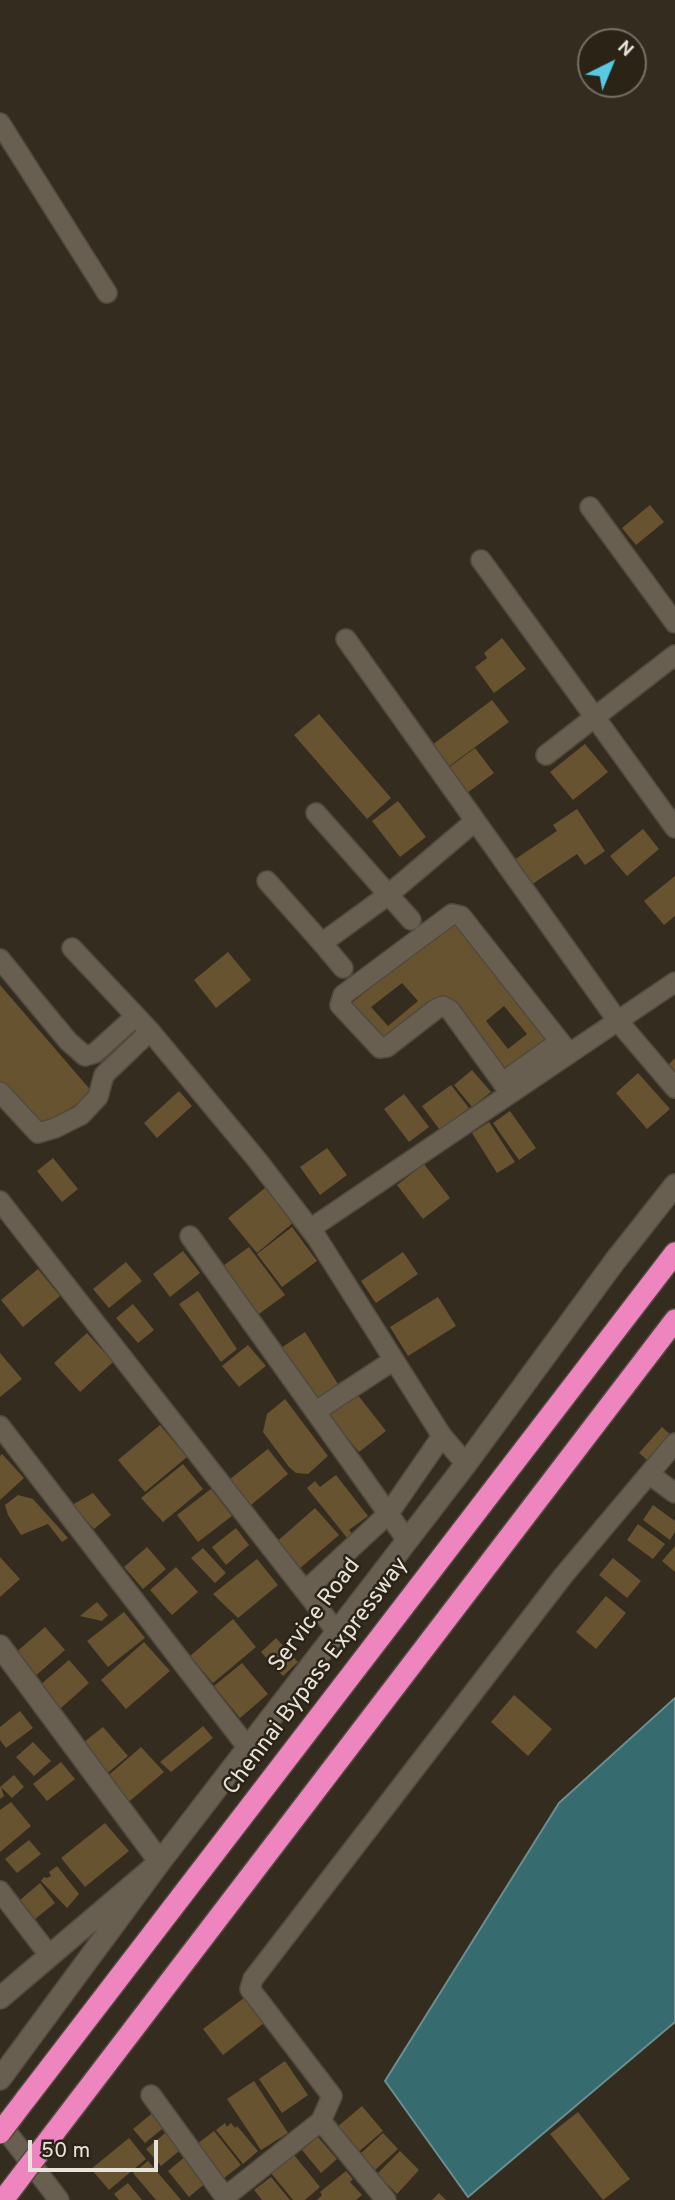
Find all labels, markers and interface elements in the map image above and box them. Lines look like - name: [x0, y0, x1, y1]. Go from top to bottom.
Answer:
- north arrow: [577, 28, 647, 98]
- text: N: [612, 36, 638, 63]
- street label: Chennai Bypass Expressway: [219, 1553, 415, 1801]
- street label: Service Road: [264, 1554, 368, 1678]
- scale bar: [32, 2126, 161, 2170]
- text: 50 m: [41, 2138, 90, 2165]

